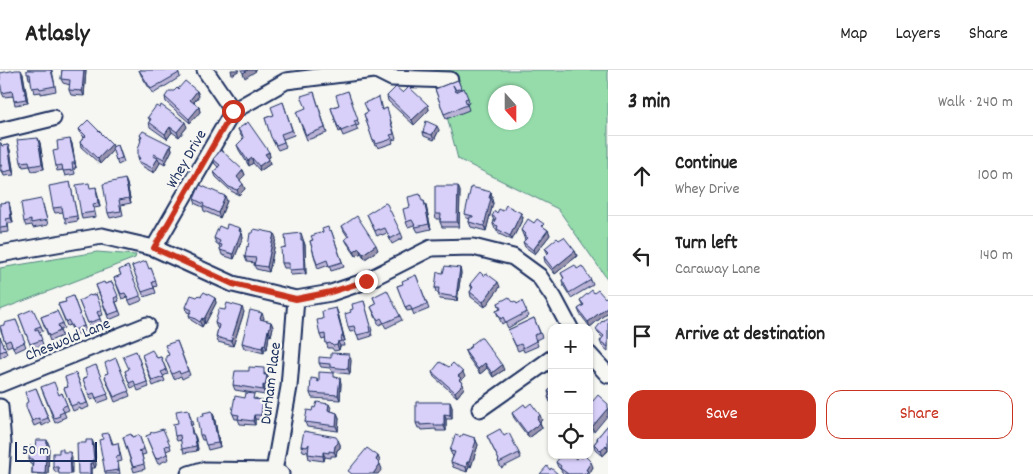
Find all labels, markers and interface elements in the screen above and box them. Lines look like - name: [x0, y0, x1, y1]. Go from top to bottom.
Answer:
- text: Atlasly: [25, 18, 89, 52]
- text: Map: [840, 22, 867, 47]
- text: Layers: [895, 22, 941, 47]
- text: Share: [969, 22, 1008, 47]
- north arrow: [488, 85, 533, 130]
- text: 3 min: [628, 88, 670, 118]
- text: Walk · 240 m: [938, 91, 1013, 114]
- route start: [222, 100, 245, 123]
- street label: Whey Drive: [161, 126, 213, 193]
- text: Continue: [675, 151, 737, 178]
- icon: ahead: [628, 162, 656, 190]
- text: 100 m: [977, 164, 1013, 187]
- text: Whey Drive: [675, 178, 740, 201]
- text: Turn left: [675, 231, 738, 258]
- icon: left: [628, 242, 656, 270]
- text: 140 m: [979, 244, 1013, 267]
- text: Caraway Lane: [675, 258, 760, 281]
- route end: [355, 270, 378, 293]
- street label: Cheswold Lane: [22, 313, 114, 368]
- icon: arrive: [628, 322, 656, 350]
- text: Arrive at destination: [675, 322, 825, 349]
- map controls: [548, 324, 593, 459]
- button: +: [548, 324, 593, 369]
- street label: Durham Place: [255, 341, 288, 426]
- button: −: [548, 369, 593, 414]
- button: Save: [628, 390, 816, 439]
- button: Share: [826, 390, 1013, 439]
- button: locate: [548, 414, 593, 459]
- scale bar: [15, 439, 98, 462]
- text: 50 m: [22, 441, 49, 461]

